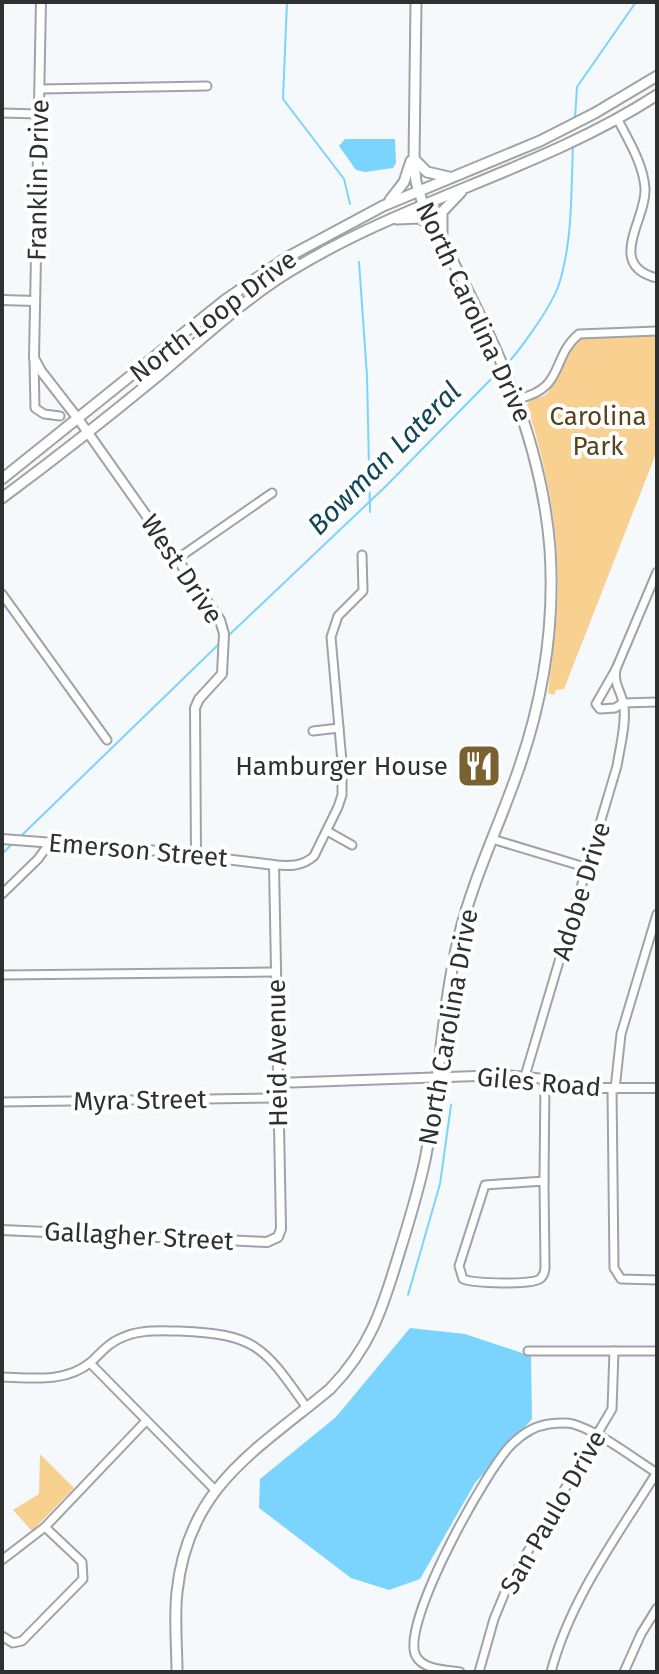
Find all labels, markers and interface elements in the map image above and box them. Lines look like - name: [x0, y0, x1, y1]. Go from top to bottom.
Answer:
- street label: Franklin Drive: [22, 99, 55, 261]
- street label: North Carolina Drive: [409, 197, 538, 427]
- street label: North Loop Drive: [124, 244, 303, 389]
- water label: Bowman Lateral: [301, 375, 468, 542]
- park label: Carolina Park: [549, 401, 647, 462]
- street label: West Drive: [134, 509, 229, 630]
- restaurant icon: Hamburger House: [455, 742, 503, 790]
- place label: Hamburger House: [235, 751, 448, 782]
- street label: Adobe Drive: [546, 818, 617, 964]
- street label: Emerson Street: [47, 827, 229, 874]
- street label: North Carolina Drive: [412, 906, 485, 1148]
- street label: Heid Avenue: [261, 979, 294, 1127]
- street label: Giles Road: [476, 1062, 602, 1103]
- street label: Myra Street: [73, 1084, 208, 1117]
- street label: Gallagher Street: [43, 1216, 235, 1257]
- street label: San Paulo Drive: [494, 1425, 613, 1600]

